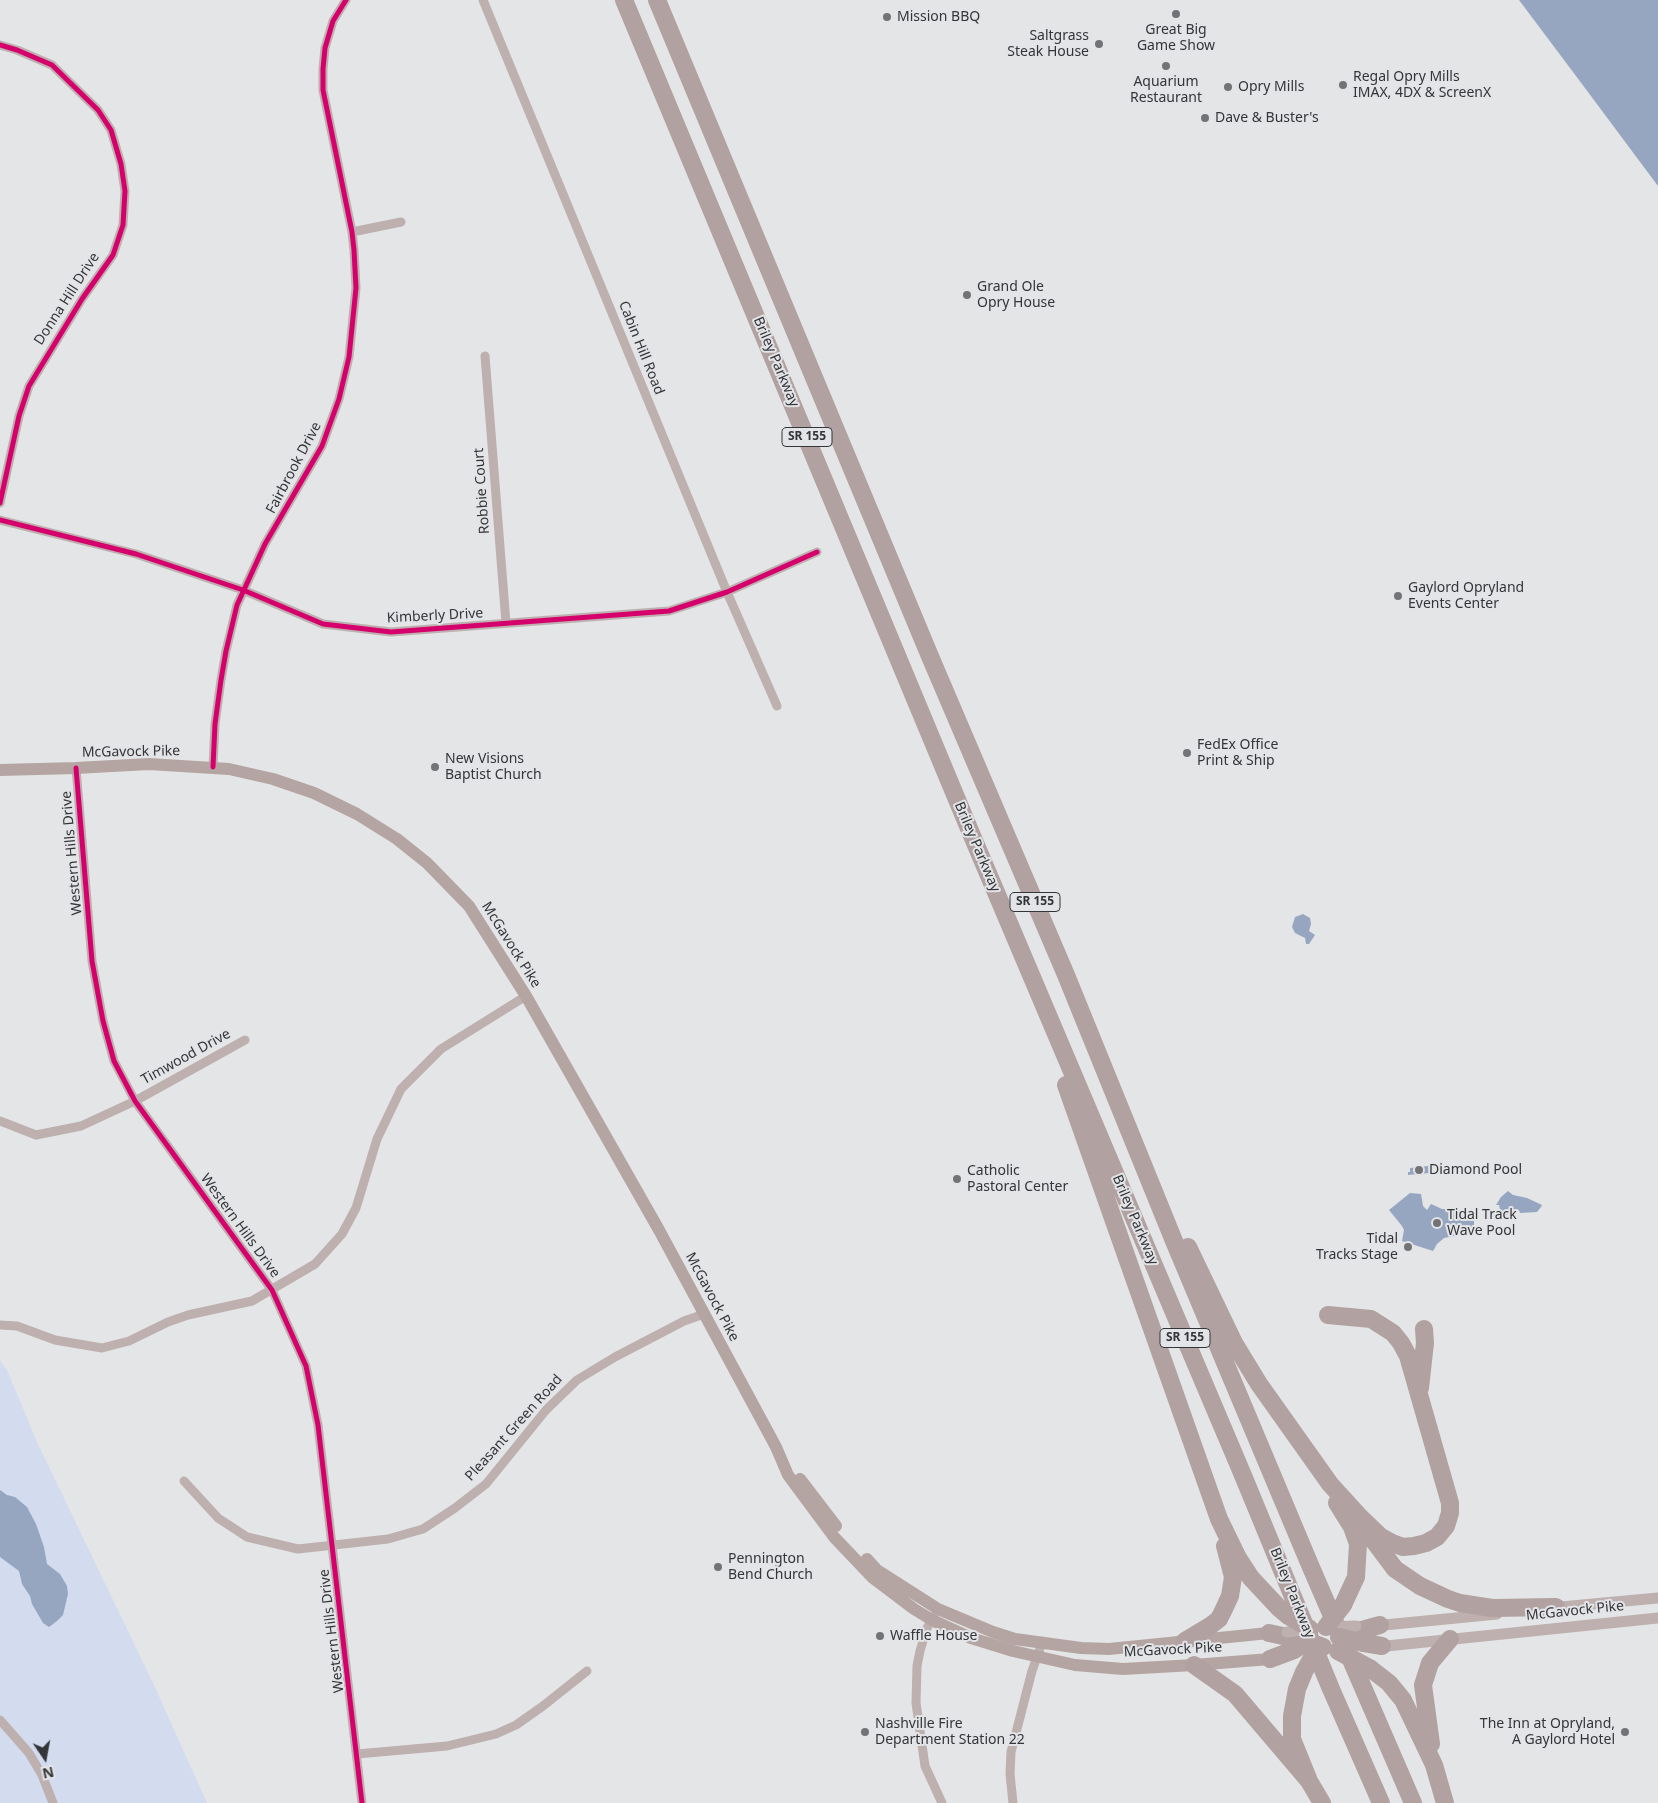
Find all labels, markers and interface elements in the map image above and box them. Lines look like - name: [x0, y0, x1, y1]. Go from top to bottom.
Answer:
- marker: Great Big Game Show: [1170, 8, 1182, 20]
- place label: Mission BBQ: [897, 9, 980, 25]
- marker: Mission BBQ: [881, 11, 893, 23]
- place label: Great Big Game Show: [1137, 22, 1215, 54]
- place label: Saltgrass Steak House: [1007, 28, 1089, 60]
- marker: Saltgrass Steak House: [1093, 38, 1105, 50]
- marker: Aquarium Restaurant: [1160, 60, 1172, 72]
- place label: Regal Opry Mills IMAX, 4DX & ScreenX: [1353, 69, 1491, 102]
- place label: Aquarium Restaurant: [1130, 74, 1202, 106]
- place label: Opry Mills: [1238, 79, 1304, 95]
- marker: Regal Opry Mills IMAX, 4DX & ScreenX: [1337, 79, 1349, 91]
- marker: Opry Mills: [1222, 81, 1234, 93]
- place label: Dave & Buster's: [1215, 110, 1319, 126]
- marker: Dave & Buster's: [1199, 112, 1211, 124]
- street label: Donna Hill Drive: [31, 250, 103, 348]
- place label: Grand Ole Opry House: [977, 279, 1055, 312]
- marker: Grand Ole Opry House: [961, 289, 973, 301]
- street label: Cabin Hill Road: [615, 299, 667, 397]
- street label: Briley Parkway: [749, 314, 803, 410]
- street label: Fairbrook Drive: [263, 419, 325, 517]
- road number: SR 155: [782, 428, 832, 447]
- street label: Robbie Court: [471, 447, 493, 535]
- place label: Gaylord Opryland Events Center: [1408, 580, 1524, 612]
- marker: Gaylord Opryland Events Center: [1392, 590, 1404, 602]
- street label: Kimberly Drive: [386, 605, 484, 627]
- place label: FedEx Office Print & Ship: [1197, 737, 1278, 770]
- street label: McGavock Pike: [82, 743, 180, 761]
- marker: FedEx Office Print & Ship: [1181, 747, 1193, 759]
- place label: New Visions Baptist Church: [445, 751, 542, 784]
- marker: New Visions Baptist Church: [429, 761, 441, 773]
- street label: Western Hills Drive: [58, 790, 86, 916]
- street label: Briley Parkway: [950, 799, 1004, 895]
- road number: SR 155: [1010, 892, 1060, 912]
- street label: McGavock Pike: [478, 899, 544, 991]
- street label: Timwood Drive: [139, 1026, 233, 1088]
- place label: Diamond Pool: [1429, 1162, 1522, 1178]
- place label: Catholic Pastoral Center: [967, 1163, 1068, 1196]
- marker: Diamond Pool: [1413, 1164, 1425, 1176]
- street label: Western Hills Drive: [197, 1171, 283, 1281]
- street label: Briley Parkway: [1108, 1172, 1162, 1268]
- marker: Catholic Pastoral Center: [951, 1173, 963, 1185]
- place label: Tidal Track Wave Pool: [1447, 1207, 1517, 1240]
- marker: Tidal Track Wave Pool: [1431, 1217, 1443, 1229]
- place label: Tidal Tracks Stage: [1316, 1231, 1398, 1264]
- marker: Tidal Tracks Stage: [1402, 1241, 1414, 1253]
- street label: McGavock Pike: [682, 1250, 742, 1344]
- road number: SR 155: [1160, 1329, 1210, 1348]
- street label: Pleasant Green Road: [462, 1371, 566, 1485]
- street label: Briley Parkway: [1266, 1545, 1318, 1641]
- place label: Pennington Bend Church: [728, 1551, 813, 1584]
- marker: Pennington Bend Church: [712, 1561, 724, 1573]
- street label: Western Hills Drive: [316, 1568, 348, 1694]
- street label: McGavock Pike: [1525, 1598, 1625, 1624]
- place label: Waffle House: [890, 1628, 977, 1644]
- marker: Waffle House: [874, 1630, 886, 1642]
- street label: McGavock Pike: [1123, 1639, 1223, 1661]
- place label: Nashville Fire Department Station 22: [875, 1716, 1025, 1748]
- place label: The Inn at Opryland, A Gaylord Hotel: [1480, 1716, 1615, 1748]
- marker: Nashville Fire Department Station 22: [859, 1726, 871, 1738]
- marker: The Inn at Opryland, A Gaylord Hotel: [1619, 1726, 1631, 1738]
- north arrow: [20, 1733, 70, 1783]
- text: N: [41, 1763, 56, 1784]

